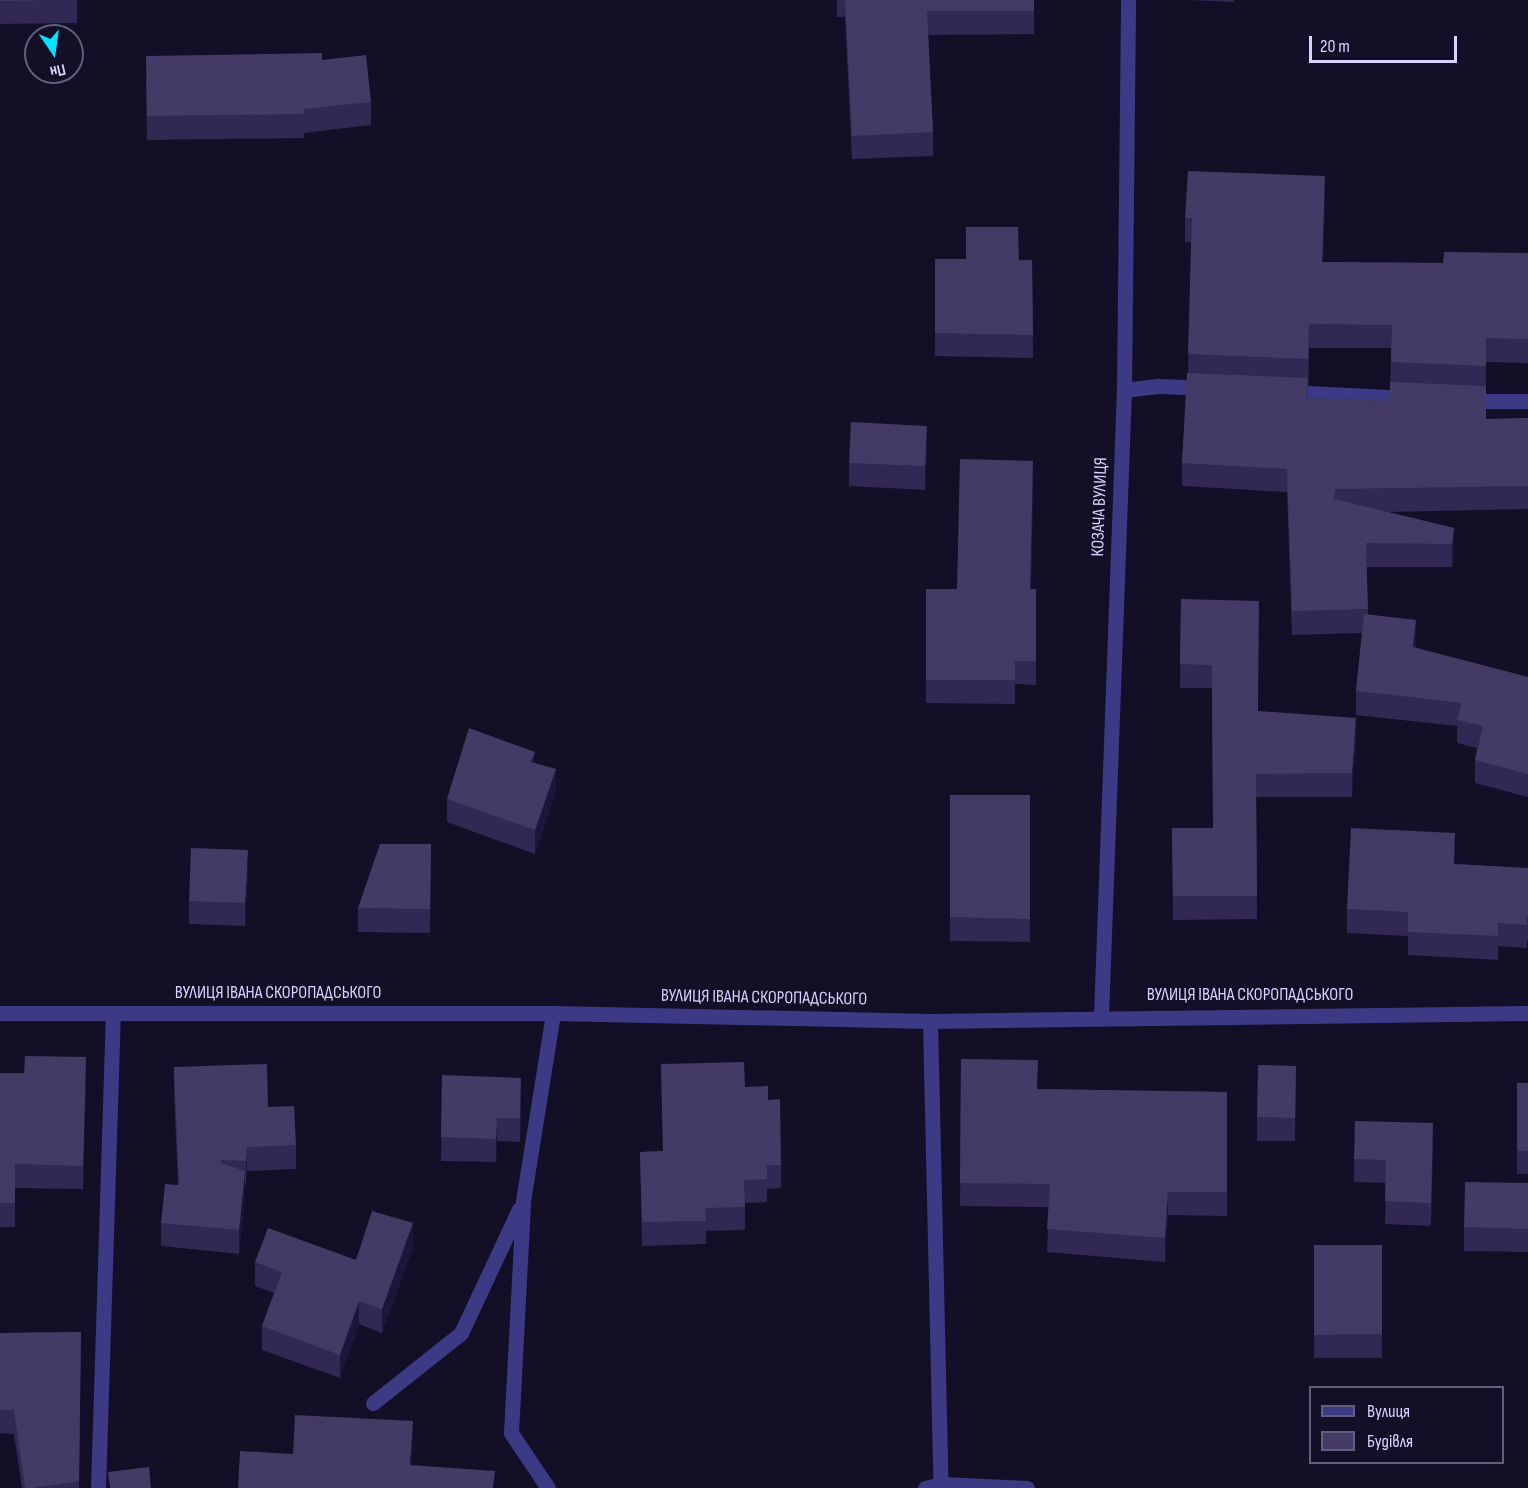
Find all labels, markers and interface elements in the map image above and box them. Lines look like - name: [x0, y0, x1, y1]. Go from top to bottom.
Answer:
- north arrow: [24, 24, 84, 84]
- scale bar: [1312, 24, 1460, 62]
- text: 20 m: [1320, 36, 1350, 57]
- text: Пн: [48, 59, 67, 81]
- street label: КОЗАЧА ВУЛИЦЯ: [1087, 457, 1113, 557]
- street label: ВУЛИЦЯ ІВАНА СКОРОПАДСЬКОГО: [175, 982, 381, 1004]
- street label: ВУЛИЦЯ ІВАНА СКОРОПАДСЬКОГО: [1147, 984, 1353, 1006]
- street label: ВУЛИЦЯ ІВАНА СКОРОПАДСЬКОГО: [661, 985, 867, 1011]
- legend: [1309, 1386, 1504, 1464]
- text: Вулиця: [1367, 1401, 1410, 1422]
- text: Будівля: [1367, 1431, 1413, 1452]

